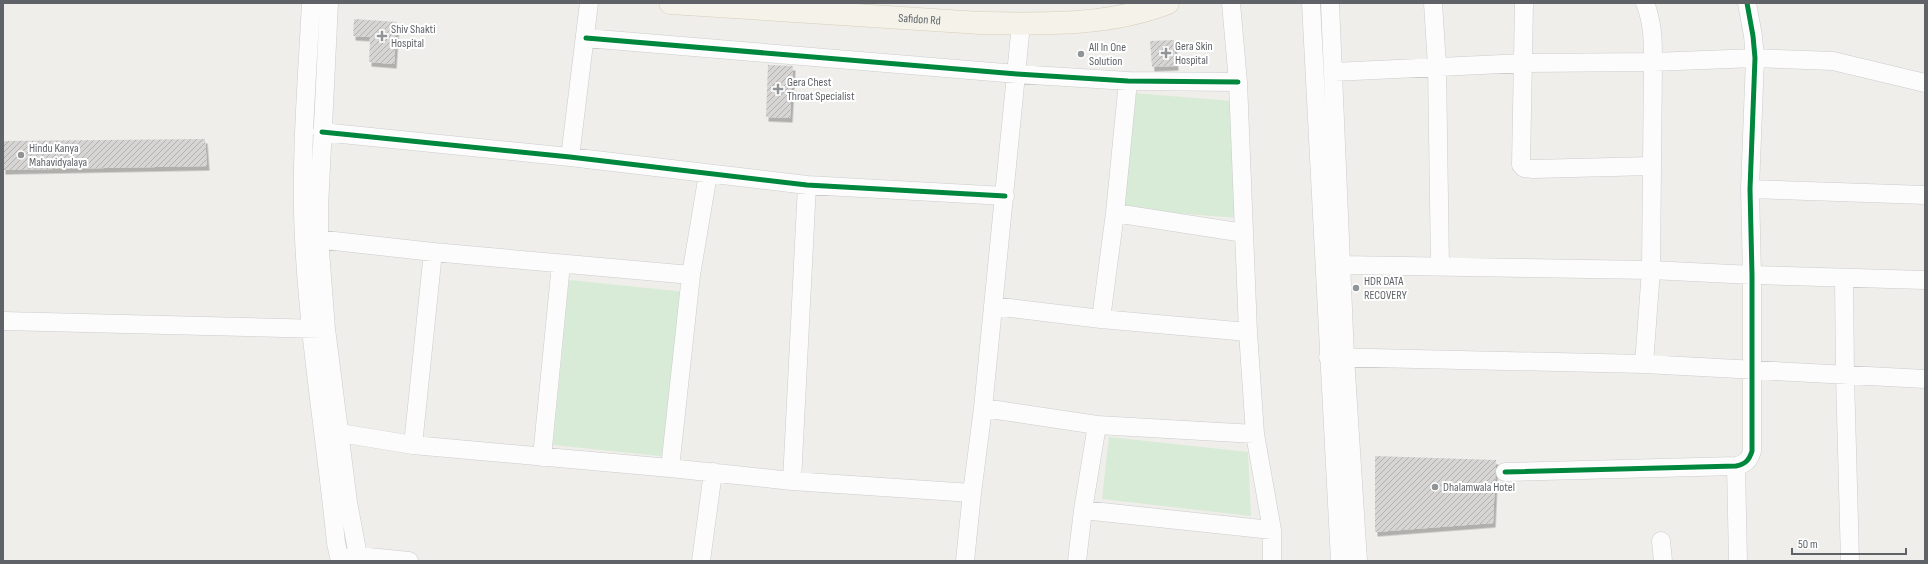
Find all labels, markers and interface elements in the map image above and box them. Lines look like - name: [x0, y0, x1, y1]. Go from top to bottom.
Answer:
- street label: Safidon Rd: [898, 11, 941, 28]
- place label: Shiv Shakti Hospital: [391, 22, 435, 51]
- marker: Shiv Shakti Hospital: [376, 30, 388, 42]
- place label: Gera Skin Hospital: [1175, 39, 1213, 68]
- place label: All In One Solution: [1088, 40, 1126, 69]
- marker: Gera Skin Hospital: [1160, 47, 1172, 59]
- marker: All In One Solution: [1076, 49, 1086, 59]
- place label: Gera Chest Throat Specialist: [787, 75, 855, 104]
- marker: Gera Chest Throat Specialist: [772, 83, 784, 95]
- place label: Hindu Kanya Mahavidyalaya: [29, 141, 88, 170]
- marker: Hindu Kanya Mahavidyalaya: [16, 150, 26, 160]
- place label: HDR DATA RECOVERY: [1364, 274, 1407, 303]
- marker: HDR DATA RECOVERY: [1351, 283, 1361, 293]
- place label: Dhalamwala Hotel: [1443, 480, 1515, 495]
- marker: Dhalamwala Hotel: [1430, 482, 1440, 492]
- scale bar: [1792, 530, 1906, 556]
- text: 50 m: [1798, 537, 1818, 552]

